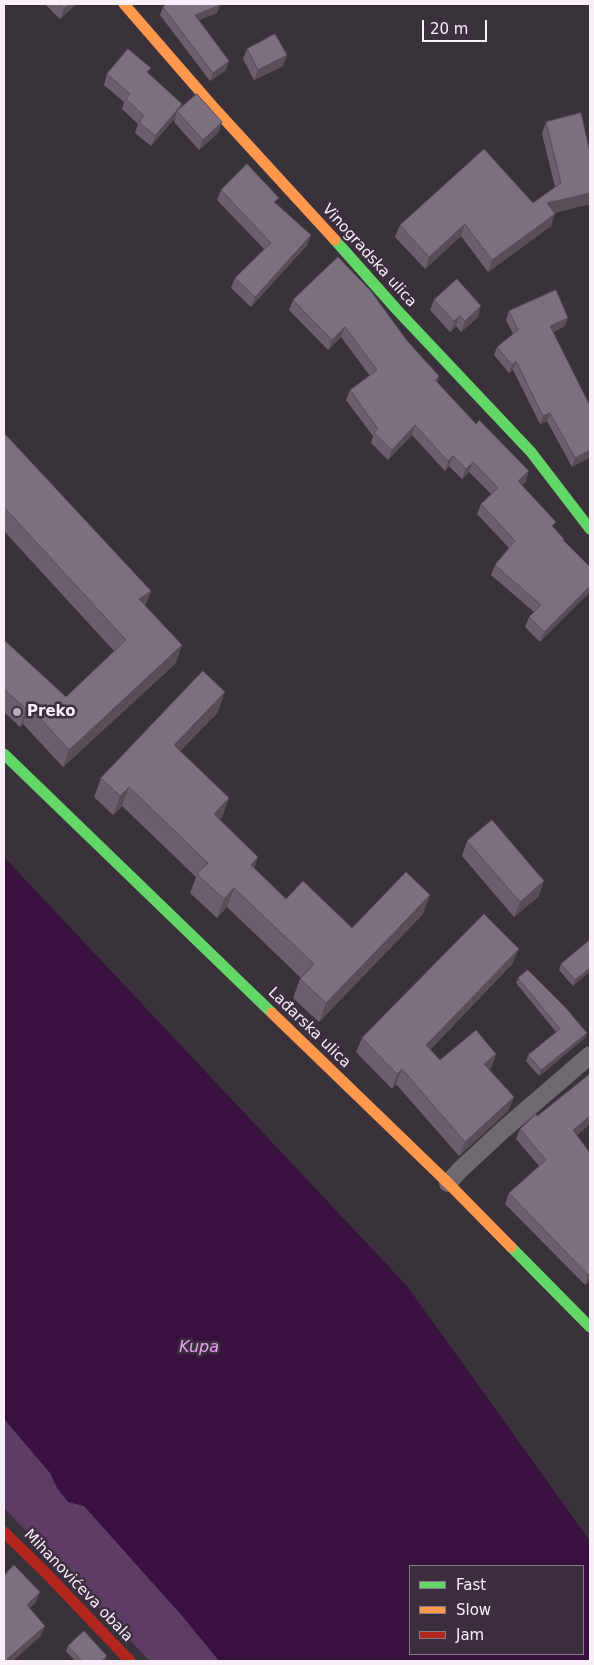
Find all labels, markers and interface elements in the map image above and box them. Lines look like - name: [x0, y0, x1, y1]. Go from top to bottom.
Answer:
- scale bar: [424, 10, 489, 42]
- text: 20 m: [430, 20, 468, 38]
- street label: Vinogradska ulica: [318, 201, 420, 311]
- place label: Preko: [27, 703, 75, 721]
- marker: Preko: [11, 706, 23, 718]
- street label: Lađarska ulica: [264, 984, 354, 1072]
- water label: Kupa: [179, 1338, 219, 1358]
- street label: Mihanovićeva obala: [20, 1526, 136, 1646]
- legend: [409, 1565, 584, 1655]
- text: Fast: [456, 1576, 486, 1594]
- text: Slow: [456, 1601, 491, 1619]
- text: Jam: [456, 1626, 484, 1644]

